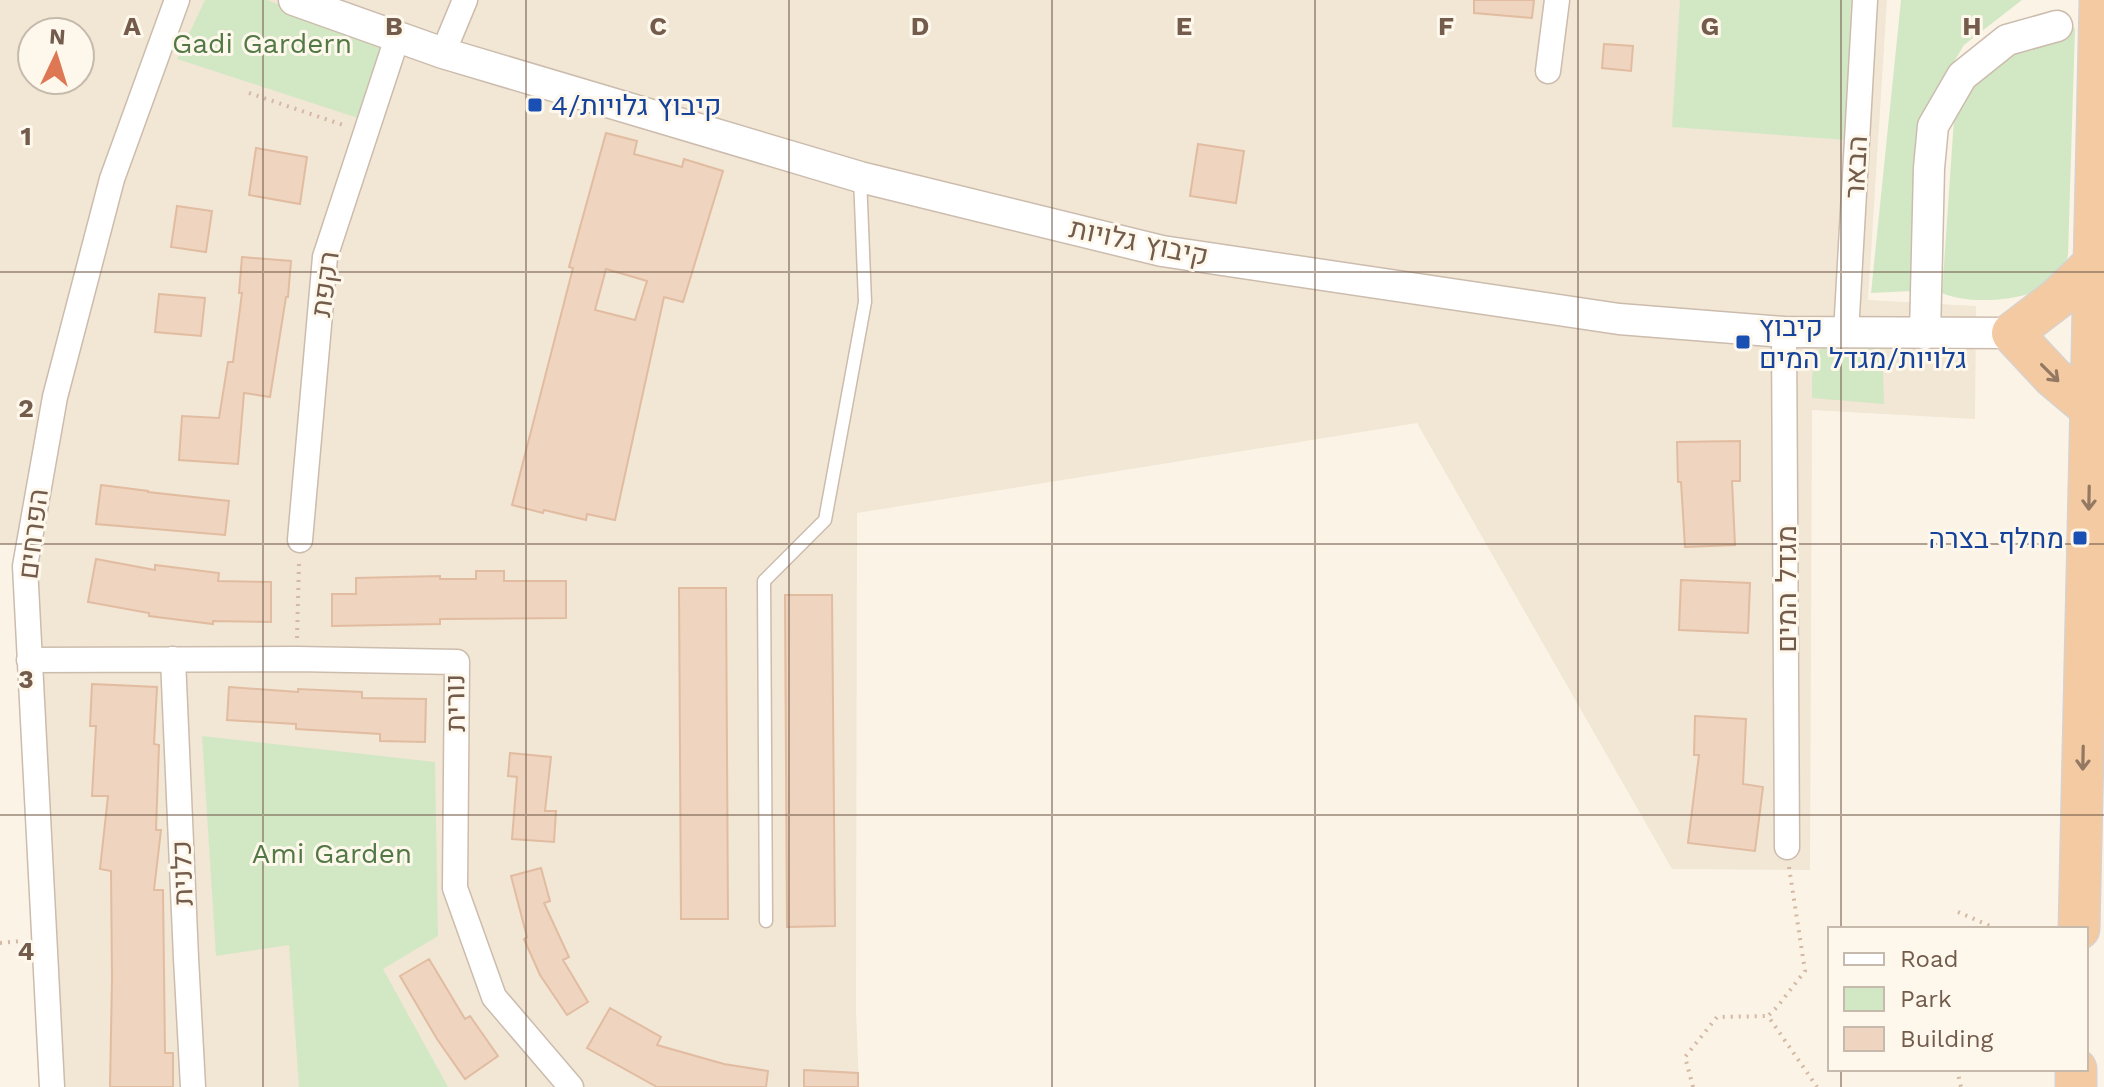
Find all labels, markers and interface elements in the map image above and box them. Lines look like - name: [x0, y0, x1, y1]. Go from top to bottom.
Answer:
- text: A: [123, 11, 141, 41]
- text: B: [385, 11, 403, 41]
- text: C: [649, 11, 667, 41]
- text: D: [911, 11, 929, 41]
- text: E: [1176, 11, 1192, 41]
- text: F: [1438, 11, 1454, 41]
- text: G: [1701, 11, 1719, 41]
- text: H: [1962, 11, 1982, 41]
- north arrow: [16, 16, 96, 96]
- text: N: [48, 24, 66, 50]
- park label: Gadi Gardern: [172, 27, 352, 60]
- place label: קיבוץ גלויות/4: [551, 89, 721, 122]
- marker: קיבוץ גלויות/4: [526, 96, 544, 114]
- text: 1: [20, 121, 32, 151]
- street label: הבאר: [1838, 135, 1874, 199]
- street label: קיבוץ גלויות: [1067, 211, 1211, 273]
- street label: רקפת: [304, 249, 346, 319]
- place label: קיבוץ גלויות/מגדל המים: [1759, 310, 1966, 375]
- marker: קיבוץ גלויות/מגדל המים: [1734, 333, 1752, 351]
- one-way arrow: [2040, 363, 2059, 382]
- text: 2: [18, 393, 34, 423]
- one-way arrow: [2082, 484, 2097, 511]
- street label: הפרחים: [11, 487, 55, 581]
- place label: מחלף בצרה: [1928, 522, 2064, 555]
- street label: מגדל המים: [1770, 525, 1803, 653]
- marker: מחלף בצרה: [2071, 529, 2089, 547]
- text: 3: [18, 664, 34, 694]
- street label: נורית: [438, 674, 472, 732]
- one-way arrow: [2076, 744, 2091, 771]
- park label: Ami Garden: [252, 837, 412, 870]
- street label: כלנית: [164, 840, 200, 906]
- legend: [1828, 927, 2088, 1071]
- text: 4: [18, 936, 35, 966]
- text: Road: [1900, 945, 1959, 973]
- text: Park: [1900, 985, 1952, 1013]
- text: Building: [1900, 1025, 1993, 1053]

